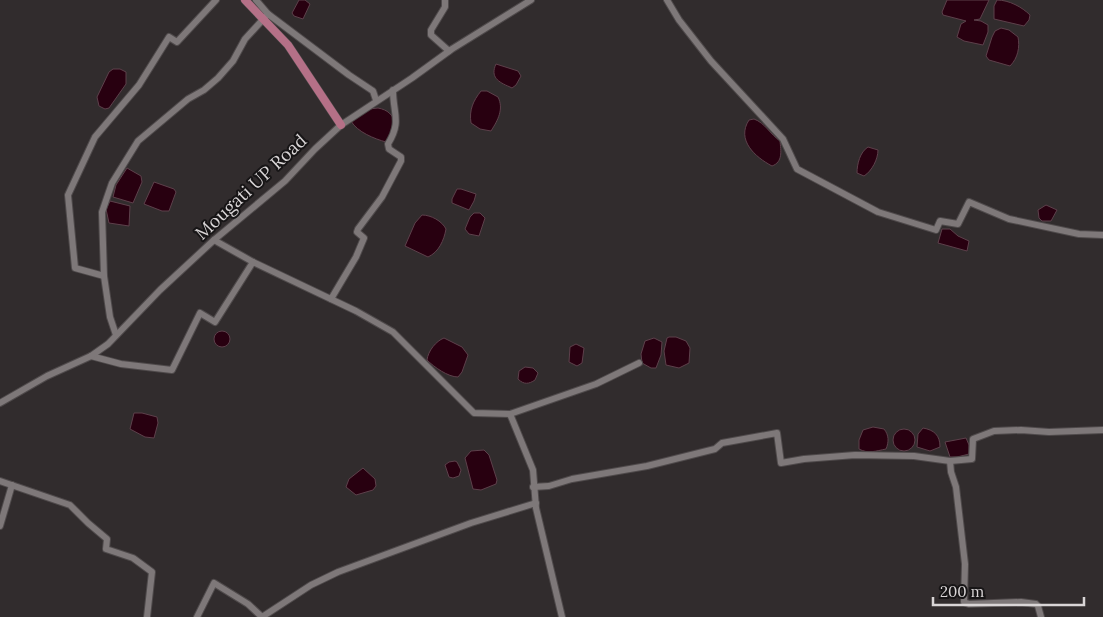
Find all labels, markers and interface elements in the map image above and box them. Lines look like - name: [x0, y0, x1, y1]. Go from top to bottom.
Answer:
- street label: Mougati UP Road: [190, 129, 312, 244]
- scale bar: [933, 574, 1084, 606]
- text: 200 m: [940, 582, 984, 601]

